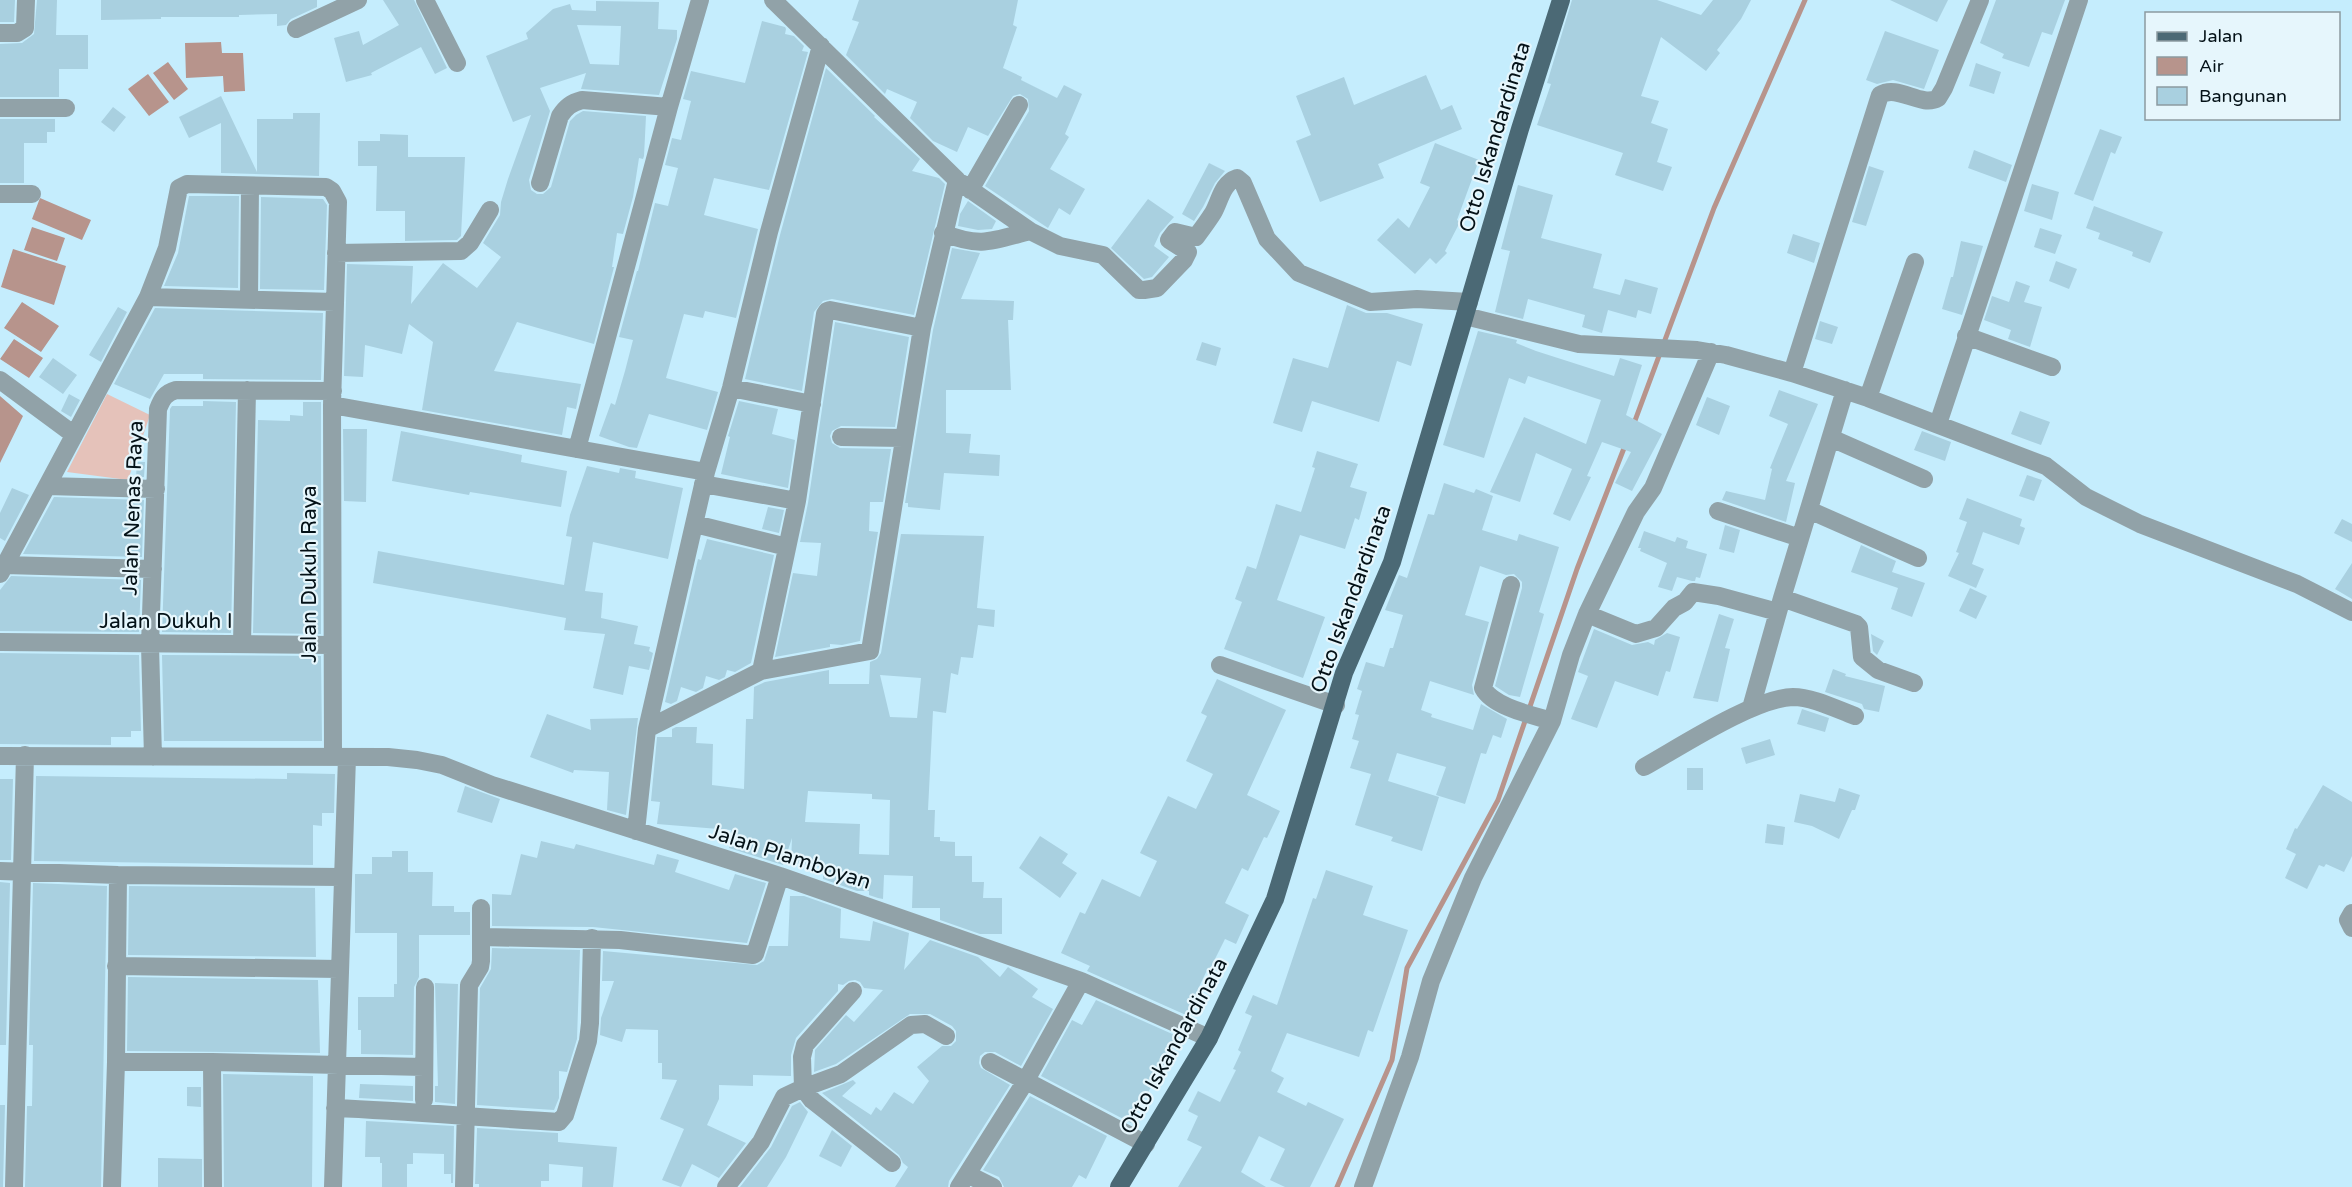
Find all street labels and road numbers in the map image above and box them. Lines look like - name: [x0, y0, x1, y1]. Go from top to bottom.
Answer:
- street label: Otto Iskandardinata: [1454, 39, 1536, 235]
- street label: Jalan Nenas Raya: [117, 420, 149, 596]
- street label: Jalan Dukuh Raya: [297, 485, 322, 663]
- street label: Otto Iskandardinata: [1305, 502, 1397, 696]
- street label: Jalan Dukuh I: [99, 609, 233, 634]
- street label: Jalan Plamboyan: [706, 819, 874, 895]
- street label: Otto Iskandardinata: [1115, 953, 1233, 1139]

